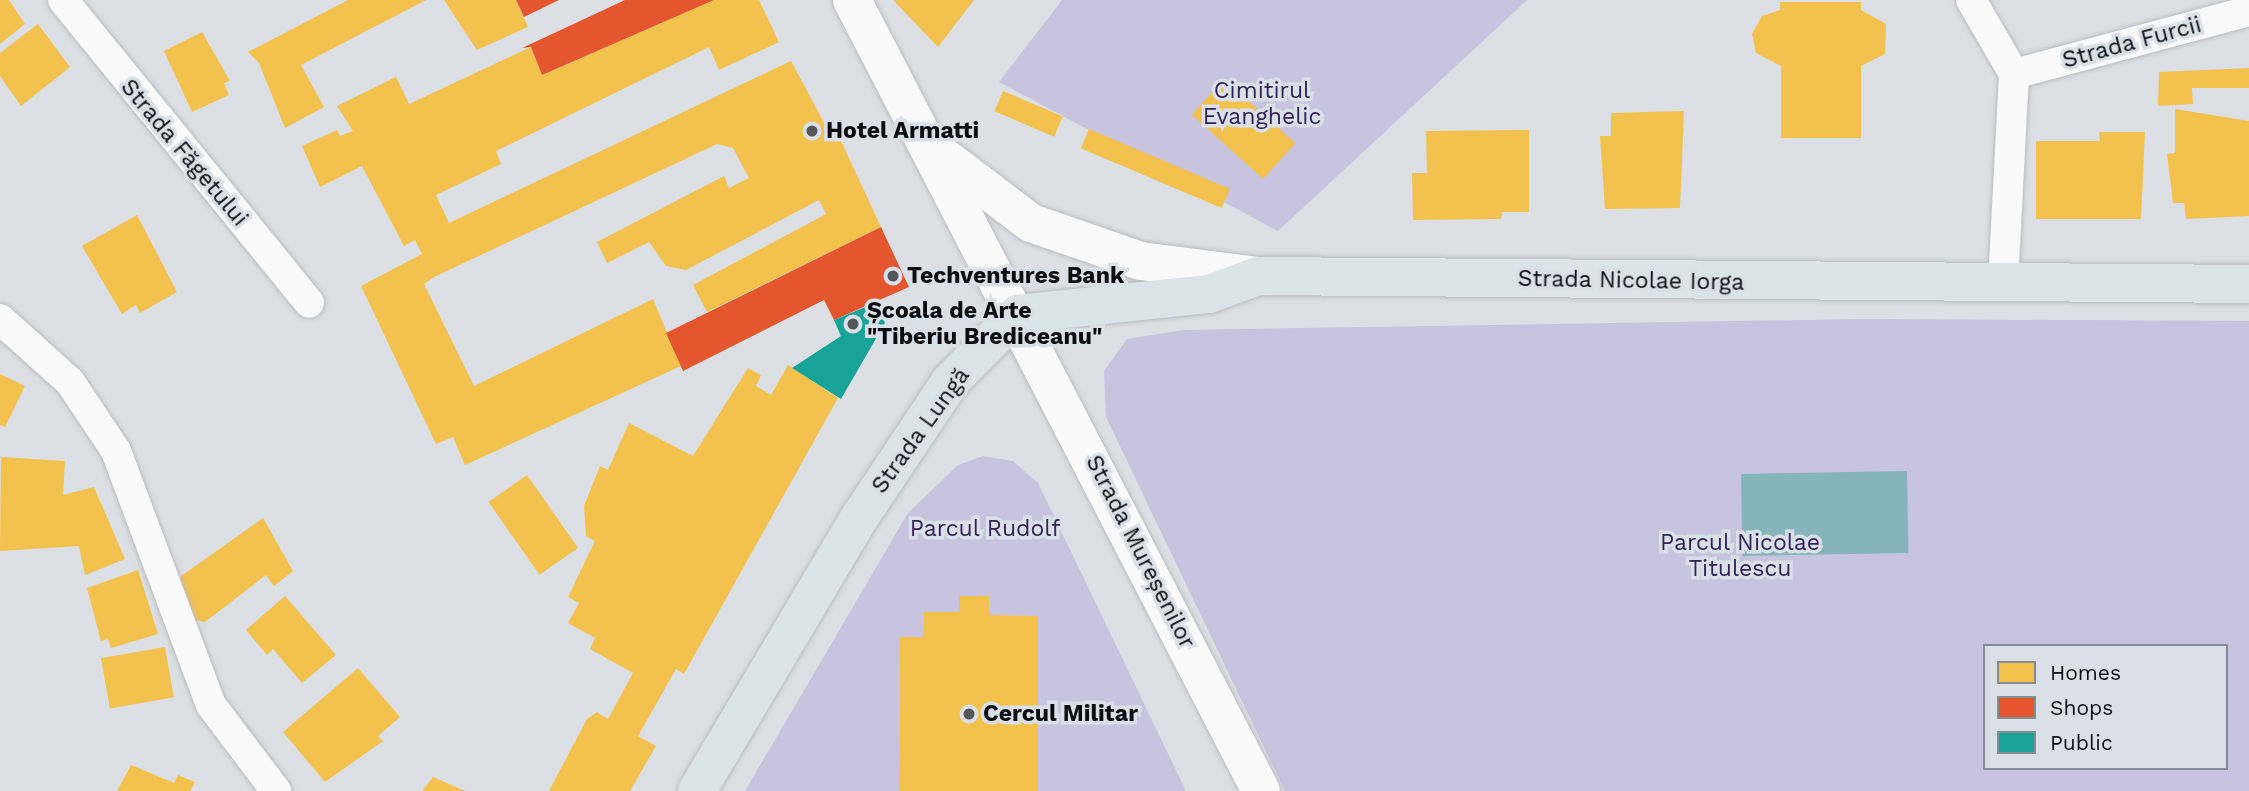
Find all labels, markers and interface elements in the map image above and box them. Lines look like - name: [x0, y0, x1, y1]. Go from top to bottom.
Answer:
- street label: Strada Furcii: [2059, 11, 2205, 75]
- street label: Strada Făgetului: [114, 74, 254, 232]
- park label: Cimitirul Evanghelic: [1203, 77, 1321, 131]
- place label: Hotel Armatti: [826, 117, 980, 145]
- marker: Hotel Armatti: [804, 123, 820, 139]
- place label: Techventures Bank: [907, 262, 1124, 290]
- street label: Strada Nicolae Iorga: [1517, 265, 1745, 297]
- marker: Techventures Bank: [885, 268, 901, 284]
- place label: Școala de Arte "Tiberiu Brediceanu": [867, 297, 1102, 351]
- marker: Școala de Arte "Tiberiu Brediceanu": [845, 316, 861, 332]
- street label: Strada Lungă: [866, 363, 976, 499]
- street label: Strada Mureșenilor: [1079, 451, 1201, 653]
- park label: Parcul Rudolf: [909, 515, 1061, 543]
- park label: Parcul Nicolae Titulescu: [1659, 529, 1821, 583]
- legend: [1983, 644, 2228, 770]
- text: Homes: [2050, 660, 2121, 685]
- text: Shops: [2050, 695, 2113, 720]
- place label: Cercul Militar: [983, 700, 1138, 728]
- marker: Cercul Militar: [961, 706, 977, 722]
- text: Public: [2050, 730, 2113, 755]

